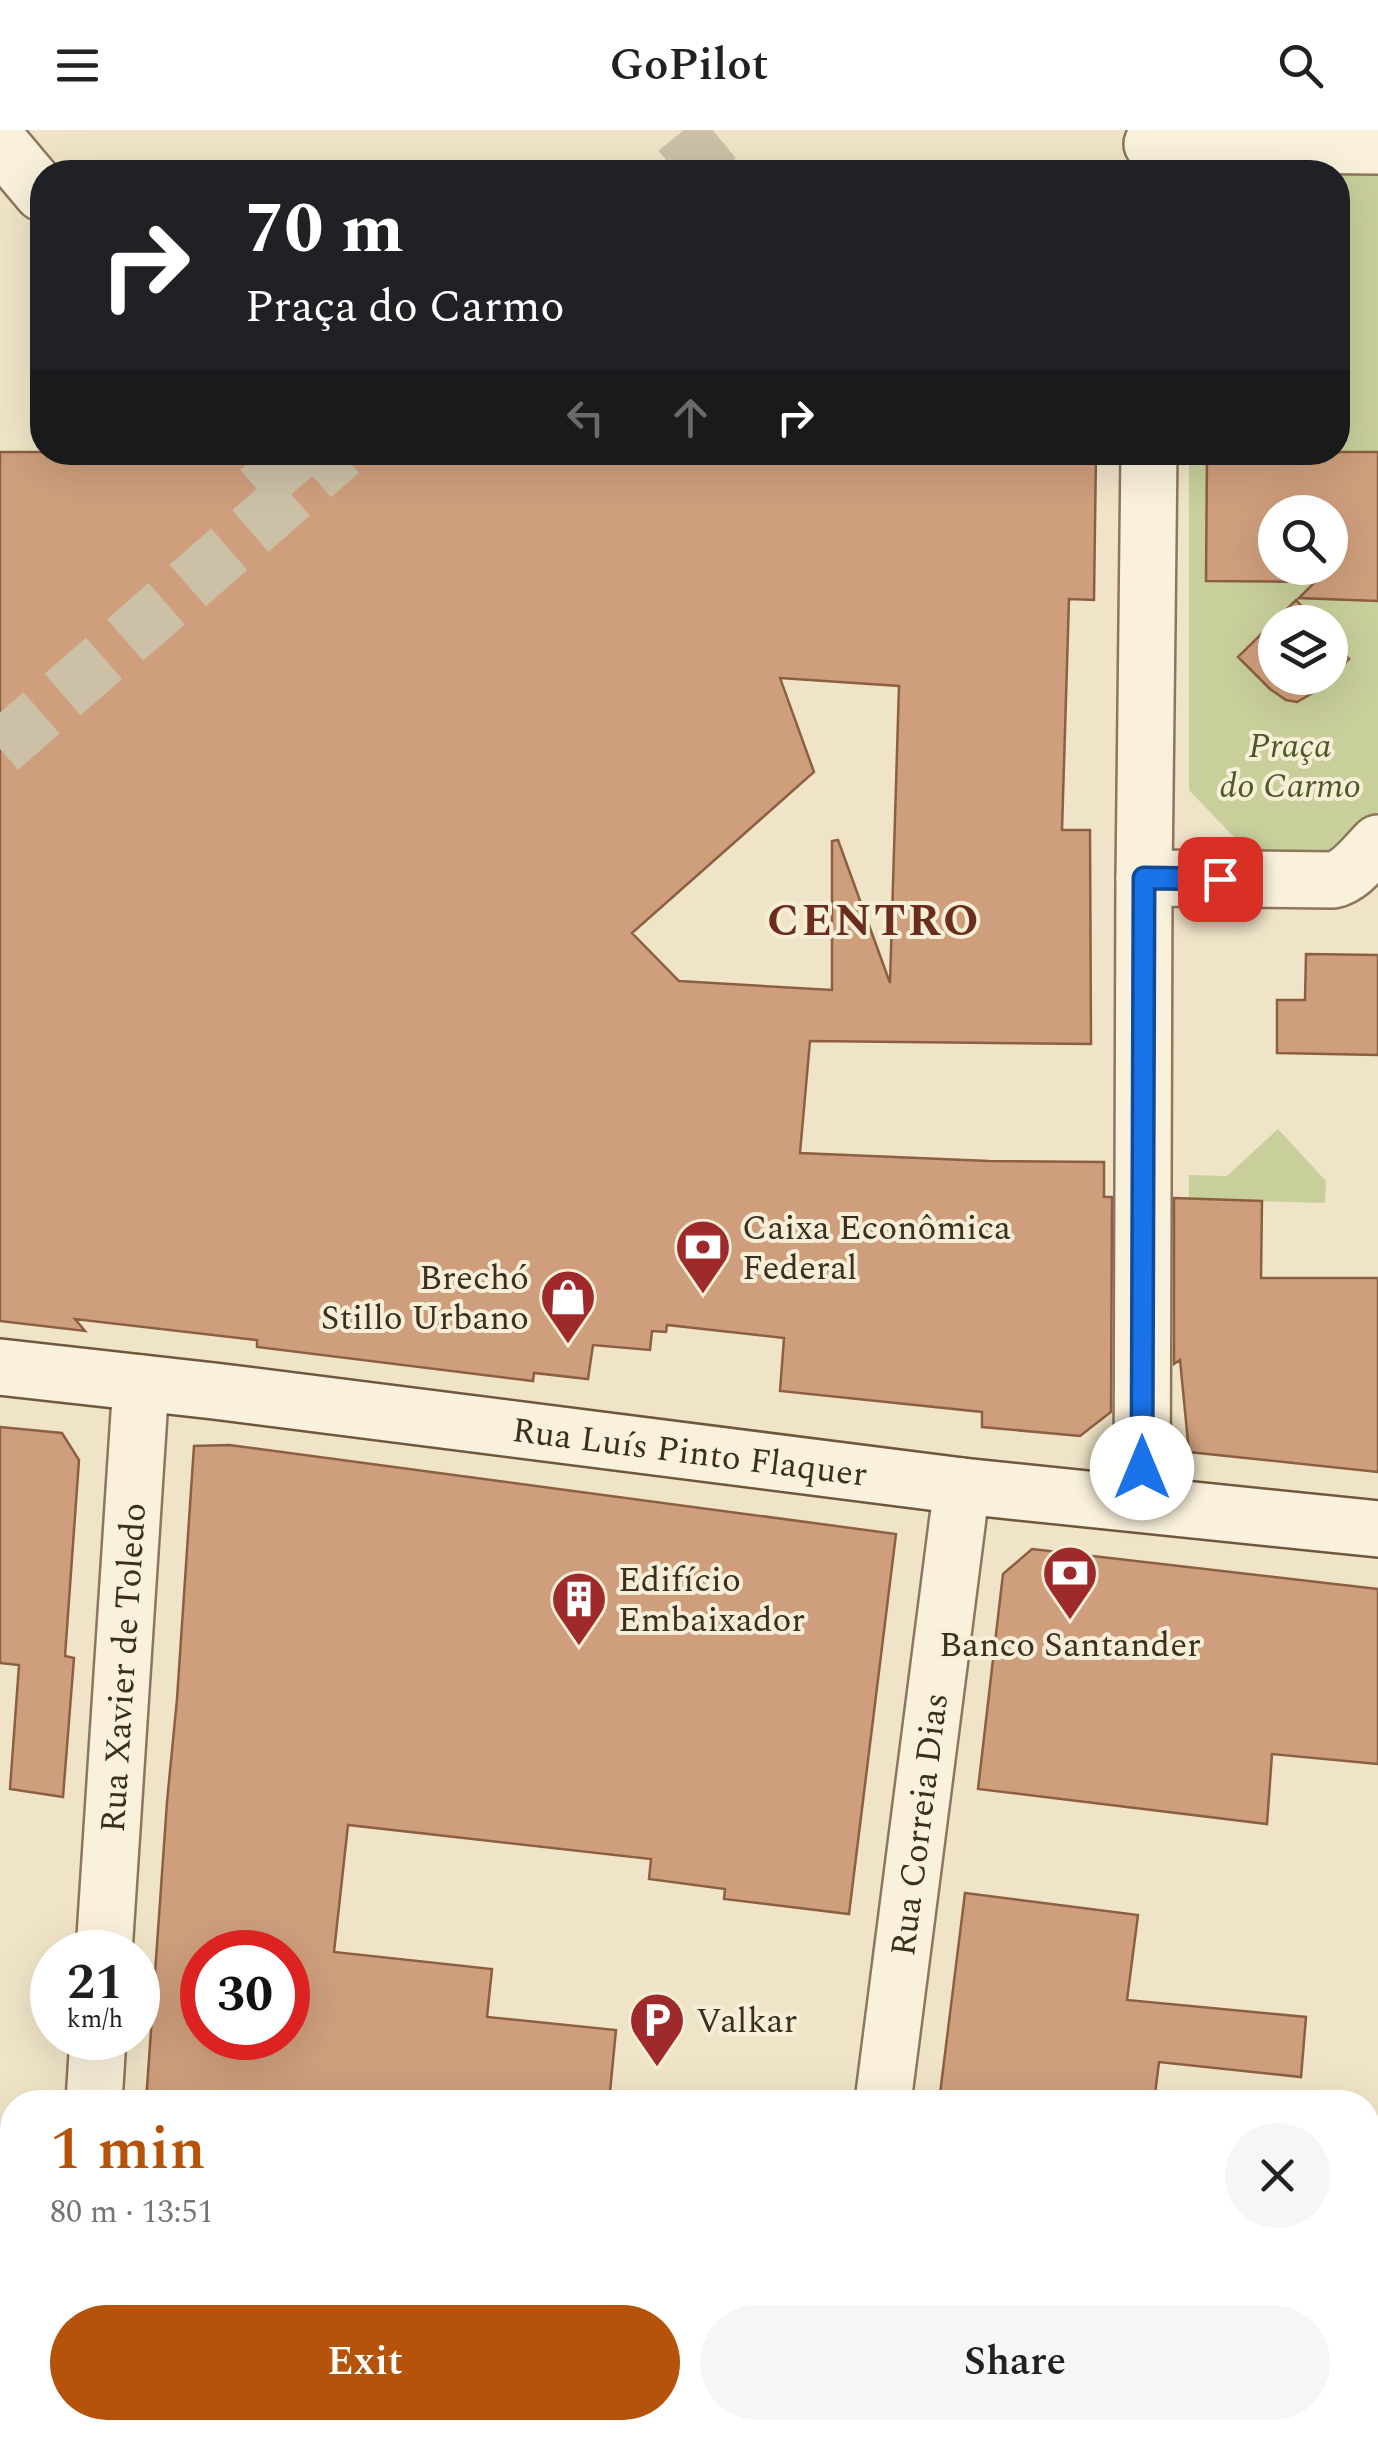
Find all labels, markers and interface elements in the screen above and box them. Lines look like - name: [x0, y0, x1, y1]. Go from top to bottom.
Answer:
- text: GoPilot: [610, 31, 768, 100]
- icon: menu: [50, 38, 105, 93]
- icon: search: [1273, 38, 1328, 93]
- text: 70 m: [245, 177, 404, 283]
- icon: right: [80, 200, 210, 330]
- text: Praça do Carmo: [245, 273, 565, 342]
- icon: left: [558, 390, 613, 445]
- icon: ahead: [663, 390, 718, 445]
- icon: right: [768, 390, 823, 445]
- map controls: [1258, 495, 1348, 695]
- button: search: [1258, 495, 1348, 585]
- button: layers: [1258, 605, 1348, 695]
- park label: Praça do Carmo: [1219, 720, 1361, 813]
- pin: [1178, 837, 1263, 922]
- icon: arrive: [1193, 852, 1248, 907]
- district label: CENTRO: [767, 887, 981, 956]
- place label: Caixa Econômica Federal: [742, 1202, 1011, 1295]
- bank icon: Caixa Econômica Federal: [673, 1217, 733, 1296]
- place label: Brechó Stillo Urbano: [321, 1252, 529, 1345]
- shop icon: Brechó Stillo Urbano: [538, 1267, 598, 1346]
- street label: Rua Luís Pinto Flaquer: [509, 1404, 870, 1502]
- position arrow: [1090, 1416, 1194, 1520]
- street label: Rua Xavier de Toledo: [87, 1501, 161, 1834]
- bank icon: Banco Santander: [1040, 1543, 1100, 1622]
- place label: Edifício Embaixador: [618, 1554, 805, 1647]
- building icon: Edifício Embaixador: [549, 1569, 609, 1648]
- place label: Banco Santander: [939, 1619, 1201, 1672]
- street label: Rua Correia Dias: [877, 1690, 963, 1959]
- speed limit sign: 30: [180, 1930, 310, 2060]
- text: 21: [67, 1945, 123, 2021]
- parking icon: Valkar: [627, 1990, 687, 2069]
- place label: Valkar: [696, 1995, 798, 2048]
- text: km/h: [67, 2001, 123, 2039]
- text: 1 min: [50, 2104, 206, 2196]
- button: close: [1225, 2123, 1330, 2228]
- text: 80 m · 13:51: [50, 2188, 214, 2237]
- button: Exit: [50, 2305, 680, 2420]
- button: Share: [700, 2305, 1330, 2420]

